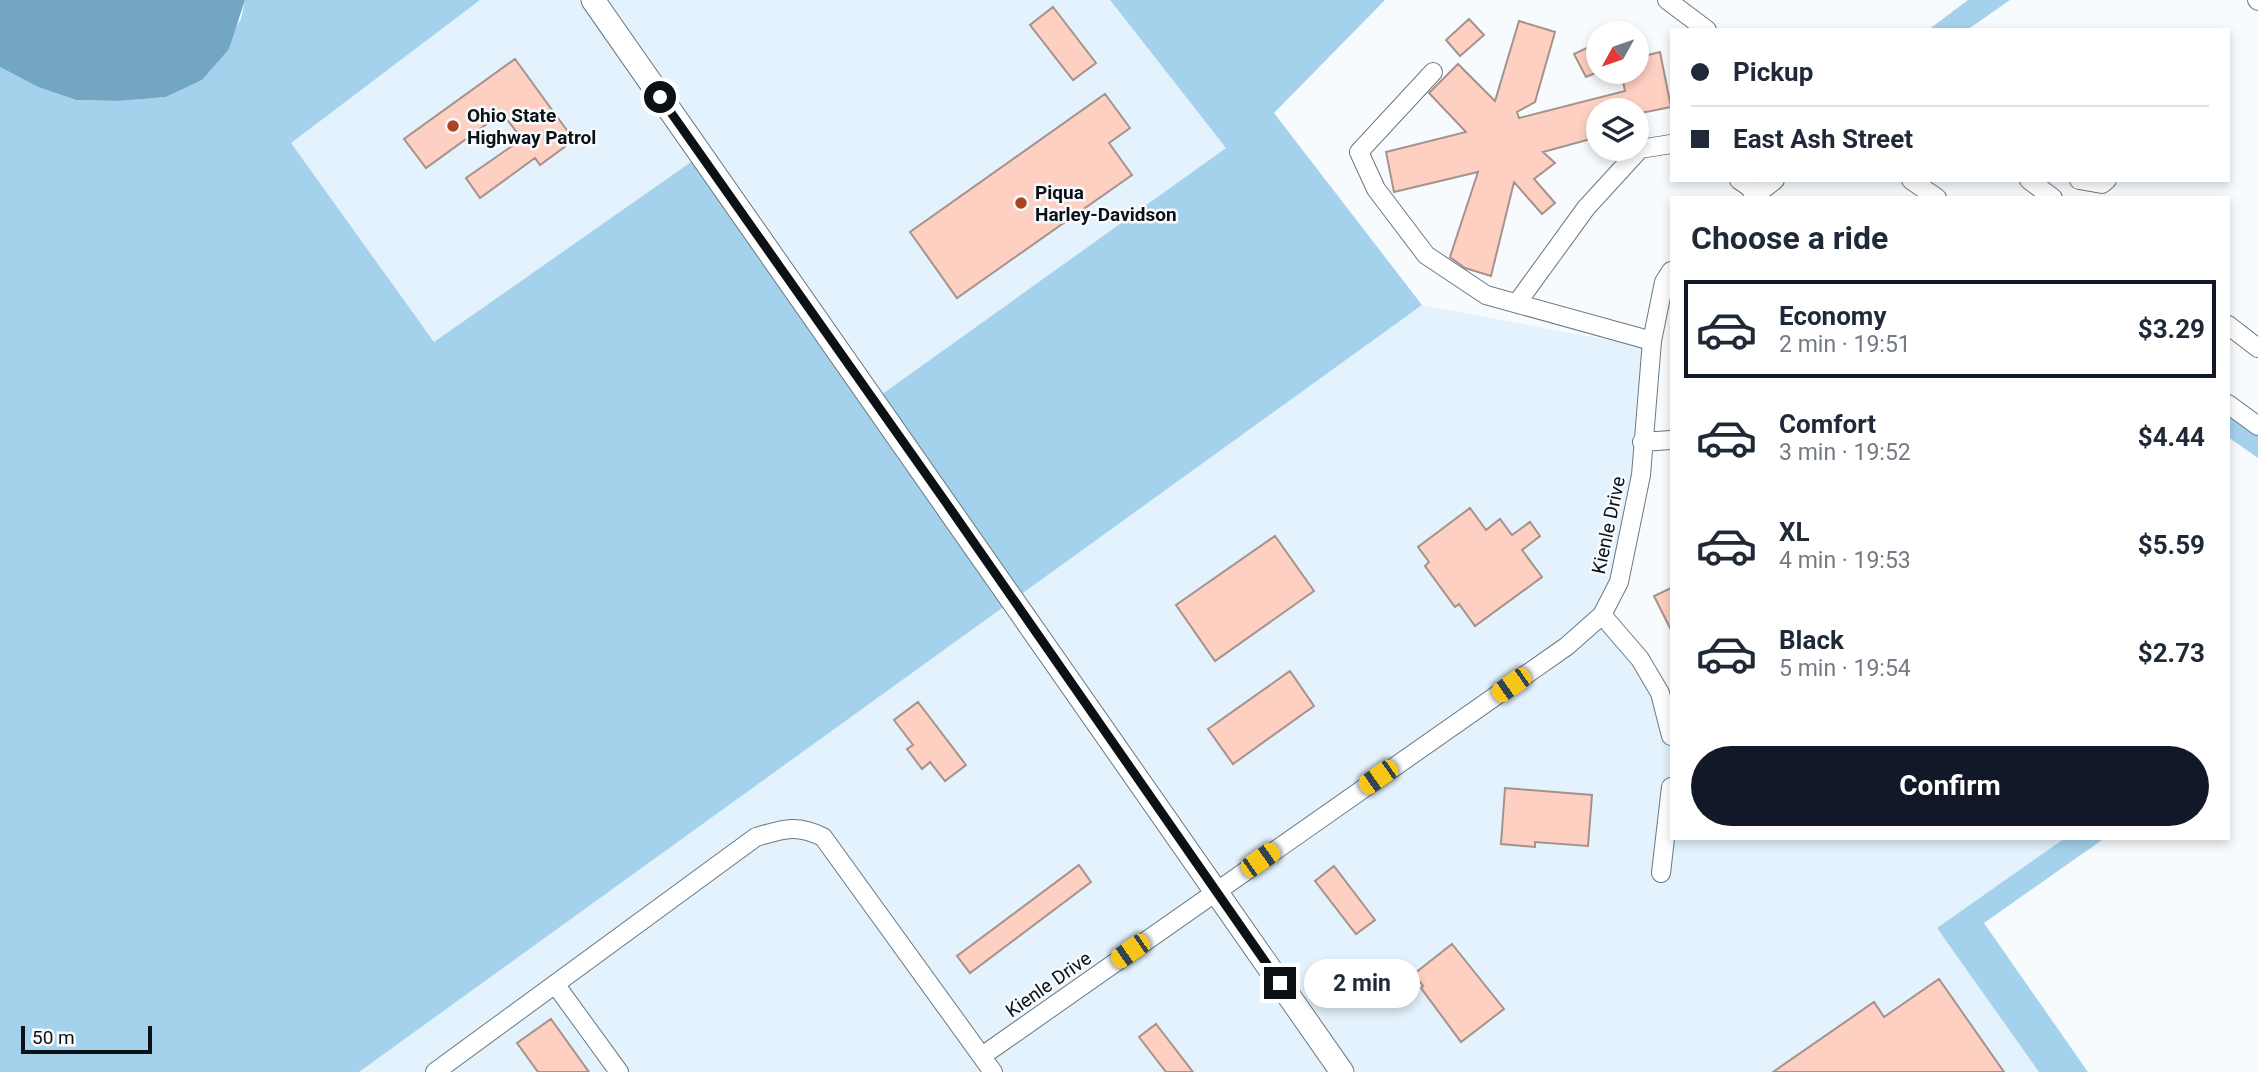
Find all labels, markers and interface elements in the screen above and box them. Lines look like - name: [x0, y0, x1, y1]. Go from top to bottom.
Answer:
- north arrow: [1586, 21, 1648, 84]
- map controls: [1586, 21, 1649, 161]
- text: Pickup: [1733, 57, 1813, 87]
- route start: [644, 81, 676, 113]
- button: layers: [1586, 98, 1649, 161]
- place label: Ohio State Highway Patrol: [467, 104, 596, 149]
- marker: Ohio State Highway Patrol: [445, 118, 461, 134]
- text: East Ash Street: [1733, 124, 1913, 154]
- place label: Piqua Harley-Davidson: [1035, 181, 1177, 226]
- marker: Piqua Harley-Davidson: [1013, 195, 1029, 211]
- text: Choose a ride: [1691, 219, 1888, 257]
- icon: car: [1695, 298, 1758, 361]
- text: Economy: [1779, 301, 1886, 331]
- text: $3.29: [2138, 314, 2205, 344]
- text: 2 min · 19:51: [1779, 331, 1911, 358]
- icon: car: [1695, 406, 1758, 469]
- text: Comfort: [1779, 409, 1876, 439]
- text: $4.44: [2138, 422, 2205, 452]
- text: 3 min · 19:52: [1779, 439, 1911, 466]
- street label: Kienle Drive: [1587, 474, 1630, 576]
- icon: car: [1695, 514, 1758, 577]
- text: XL: [1779, 517, 1810, 547]
- text: $5.59: [2138, 530, 2205, 560]
- text: 4 min · 19:53: [1779, 547, 1911, 574]
- icon: car: [1695, 622, 1758, 685]
- text: Black: [1779, 625, 1844, 655]
- text: $2.73: [2138, 638, 2205, 668]
- text: 5 min · 19:54: [1779, 655, 1911, 682]
- car: [1488, 664, 1535, 706]
- button: Confirm: [1691, 746, 2209, 826]
- car: [1355, 756, 1402, 798]
- car: [1237, 839, 1284, 881]
- car: [1107, 930, 1154, 972]
- street label: Kienle Drive: [1001, 947, 1096, 1022]
- callout: 2 min: [1304, 958, 1420, 1007]
- route end: [1264, 967, 1296, 999]
- text: 2 min: [1333, 970, 1391, 997]
- scale bar: [21, 1023, 152, 1055]
- text: 50 m: [32, 1026, 75, 1049]

